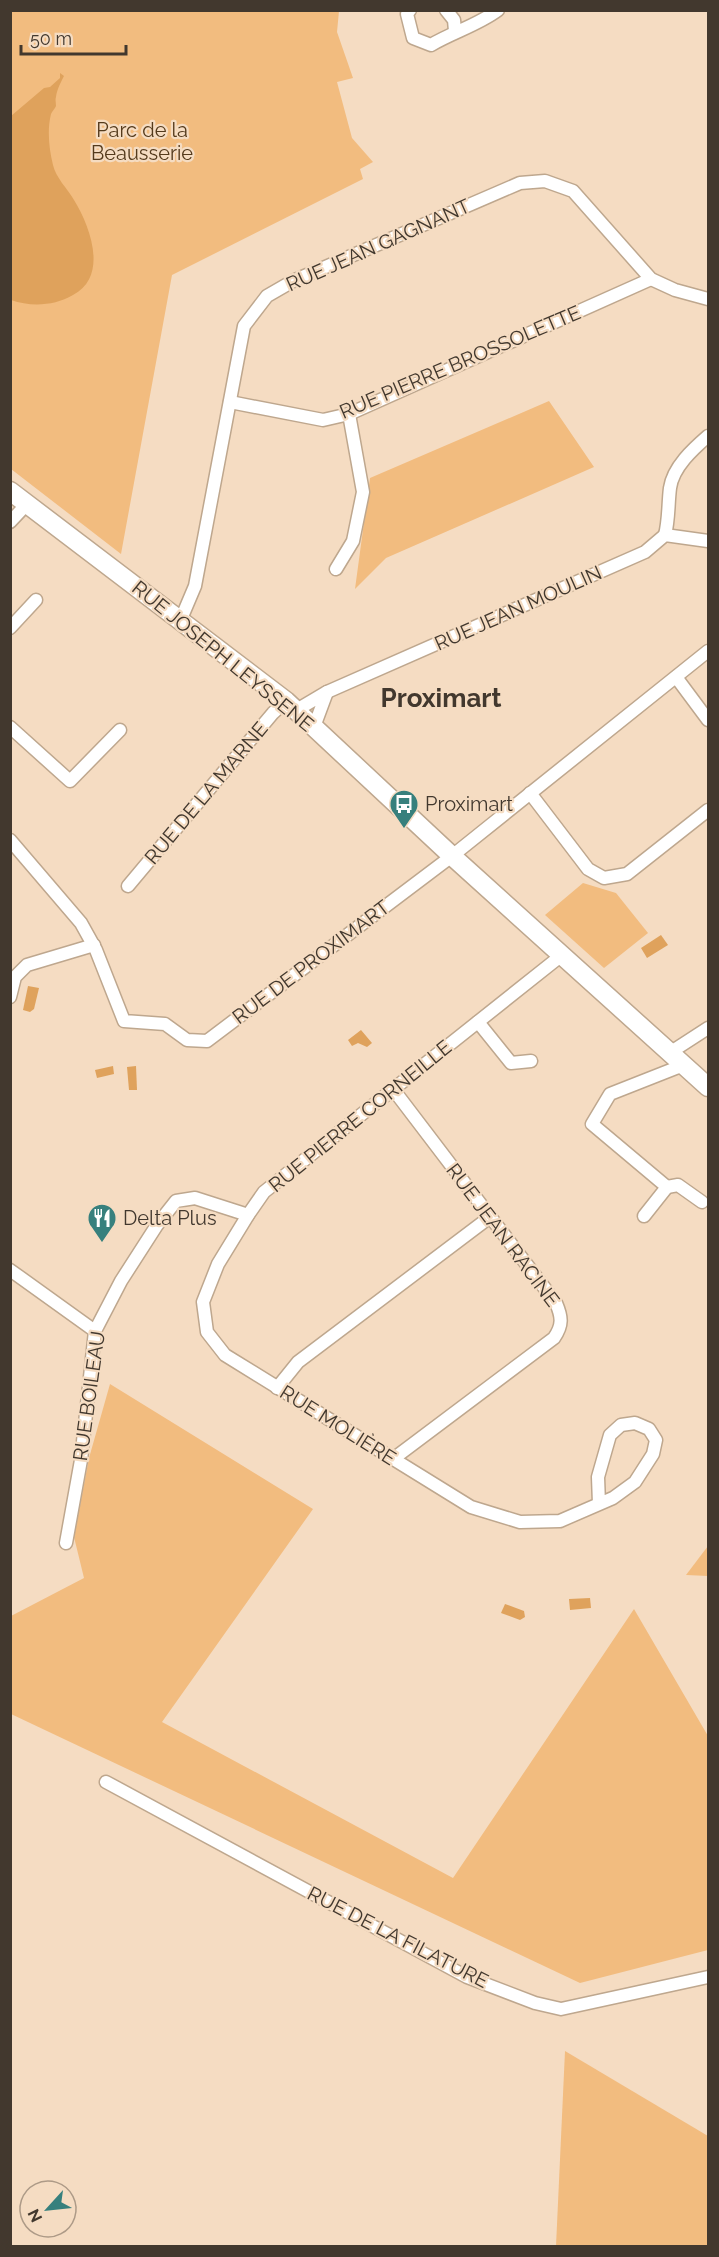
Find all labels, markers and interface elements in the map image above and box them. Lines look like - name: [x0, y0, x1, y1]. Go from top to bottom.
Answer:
- scale bar: [21, 18, 126, 56]
- text: 50 m: [30, 28, 72, 49]
- park label: Parc de la Beausserie: [91, 118, 193, 165]
- street label: RUE JEAN GAGNANT: [282, 194, 474, 296]
- street label: RUE PIERRE BROSSOLETTE: [336, 300, 584, 424]
- street label: RUE JEAN MOULIN: [431, 560, 605, 656]
- street label: RUE JOSEPH LEYSSENE: [127, 575, 319, 737]
- district label: Proximart: [381, 683, 501, 713]
- street label: RUE DE LA MARNE: [139, 717, 273, 869]
- bus stop icon: Proximart: [388, 788, 420, 830]
- place label: Proximart: [425, 792, 513, 816]
- street label: RUE DE PROXIMART: [228, 895, 394, 1029]
- street label: RUE PIERRE CORNEILLE: [264, 1035, 456, 1197]
- street label: RUE JEAN RACINE: [441, 1159, 565, 1311]
- restaurant icon: Delta Plus: [86, 1202, 118, 1244]
- place label: Delta Plus: [123, 1206, 217, 1230]
- street label: RUE BOILEAU: [68, 1330, 110, 1462]
- street label: RUE MOLIÈRE: [276, 1380, 400, 1470]
- street label: RUE DE LA FILATURE: [304, 1881, 492, 1993]
- north arrow: [18, 2179, 78, 2239]
- text: N: [24, 2206, 46, 2225]

